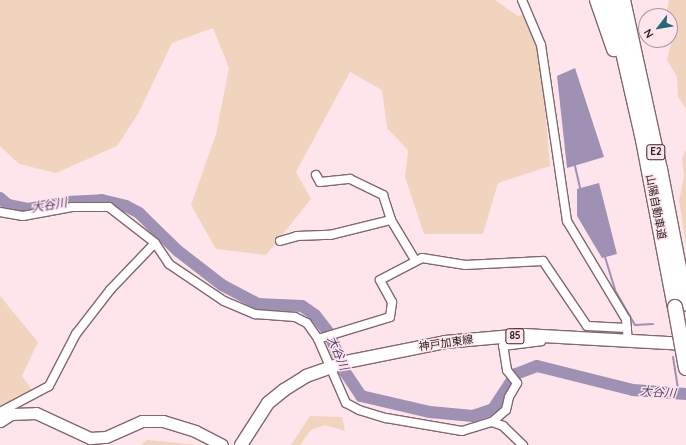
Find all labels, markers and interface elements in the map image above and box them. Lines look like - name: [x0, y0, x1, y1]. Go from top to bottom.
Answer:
- north arrow: [638, 8, 678, 48]
- text: N: [640, 27, 657, 41]
- road number: E2: [646, 144, 666, 160]
- street label: 山陽自動車道: [643, 173, 669, 241]
- water label: 大谷川: [30, 195, 68, 215]
- road number: 85: [505, 328, 525, 344]
- street label: 神戸加東線: [418, 333, 474, 353]
- water label: 大谷川: [324, 334, 352, 372]
- water label: 大谷川: [640, 384, 676, 400]

